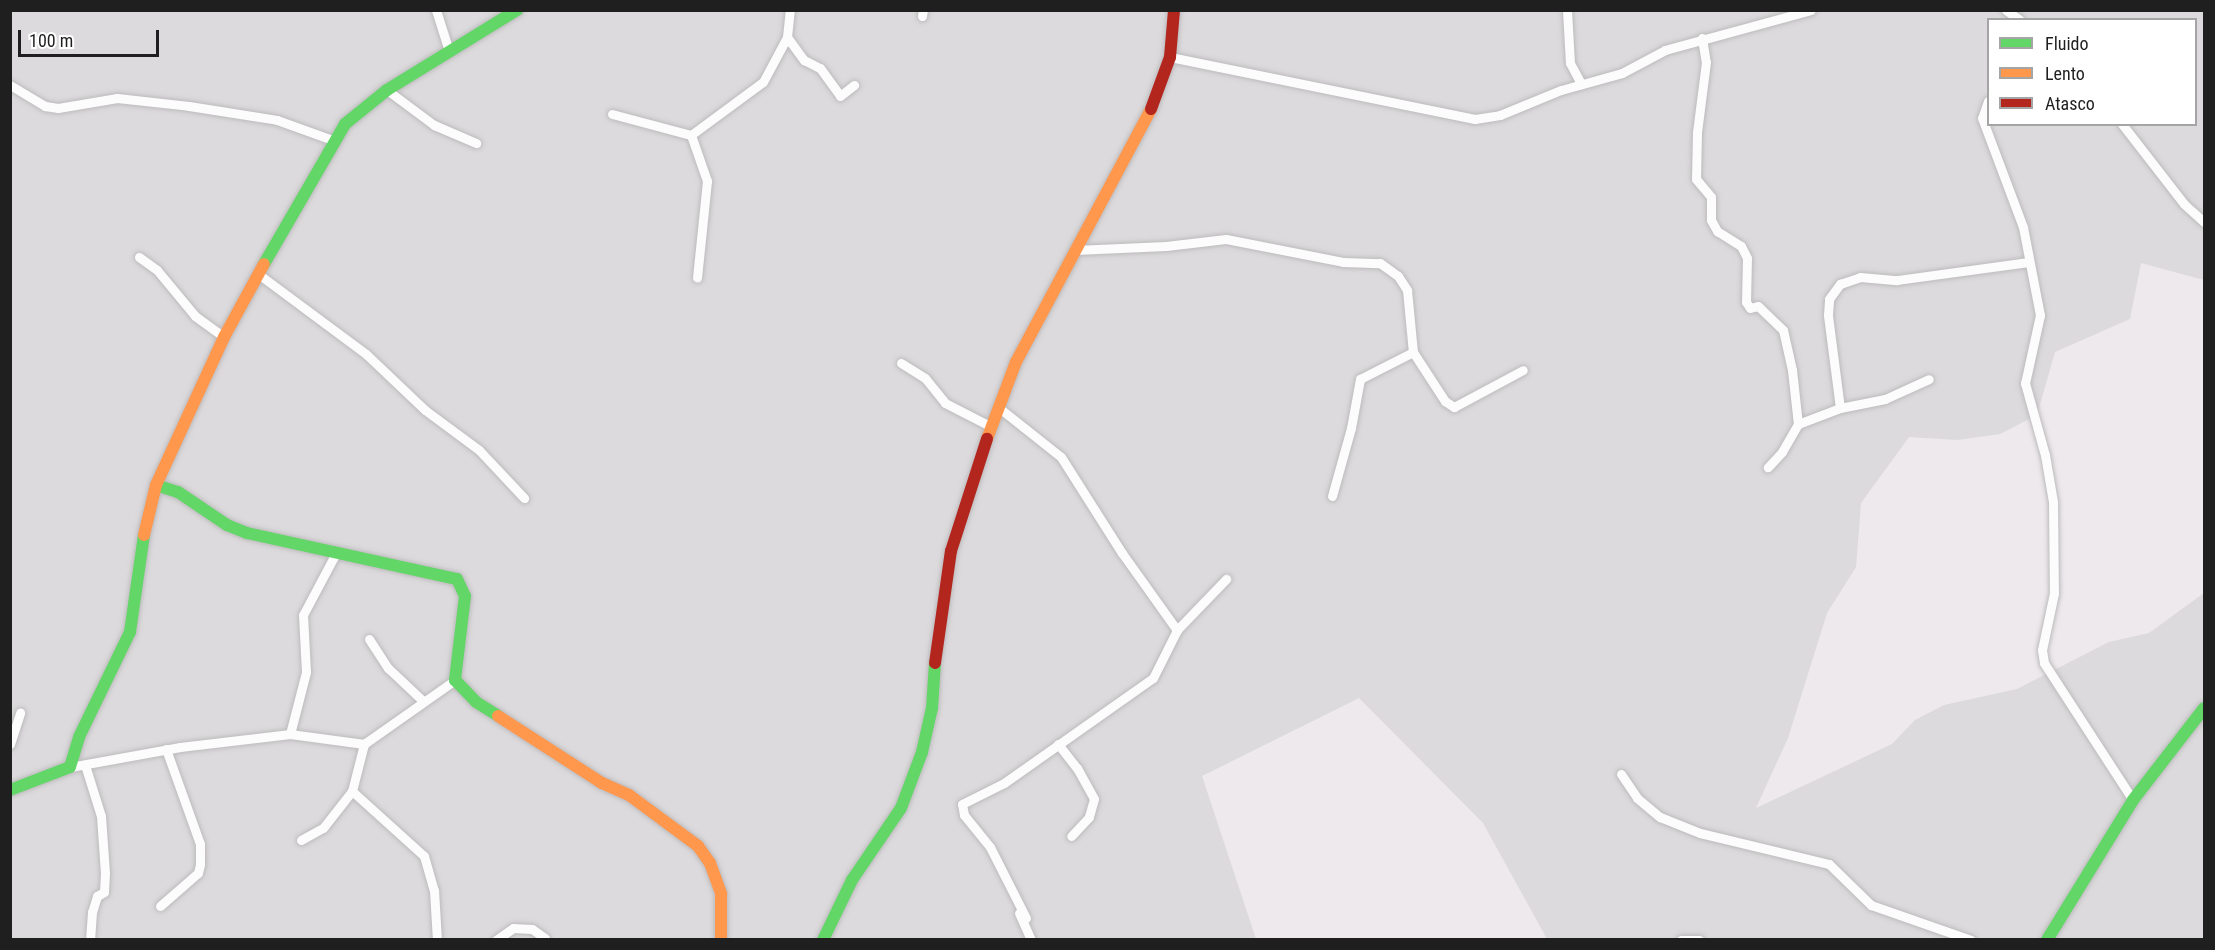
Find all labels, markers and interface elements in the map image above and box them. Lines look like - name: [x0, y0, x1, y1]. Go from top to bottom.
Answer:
- scale bar: [21, 18, 162, 56]
- legend: [1987, 18, 2197, 126]
- text: 100 m: [29, 30, 73, 51]
- text: Fluido: [2045, 33, 2089, 54]
- text: Lento: [2045, 63, 2085, 84]
- text: Atasco: [2045, 93, 2095, 114]

